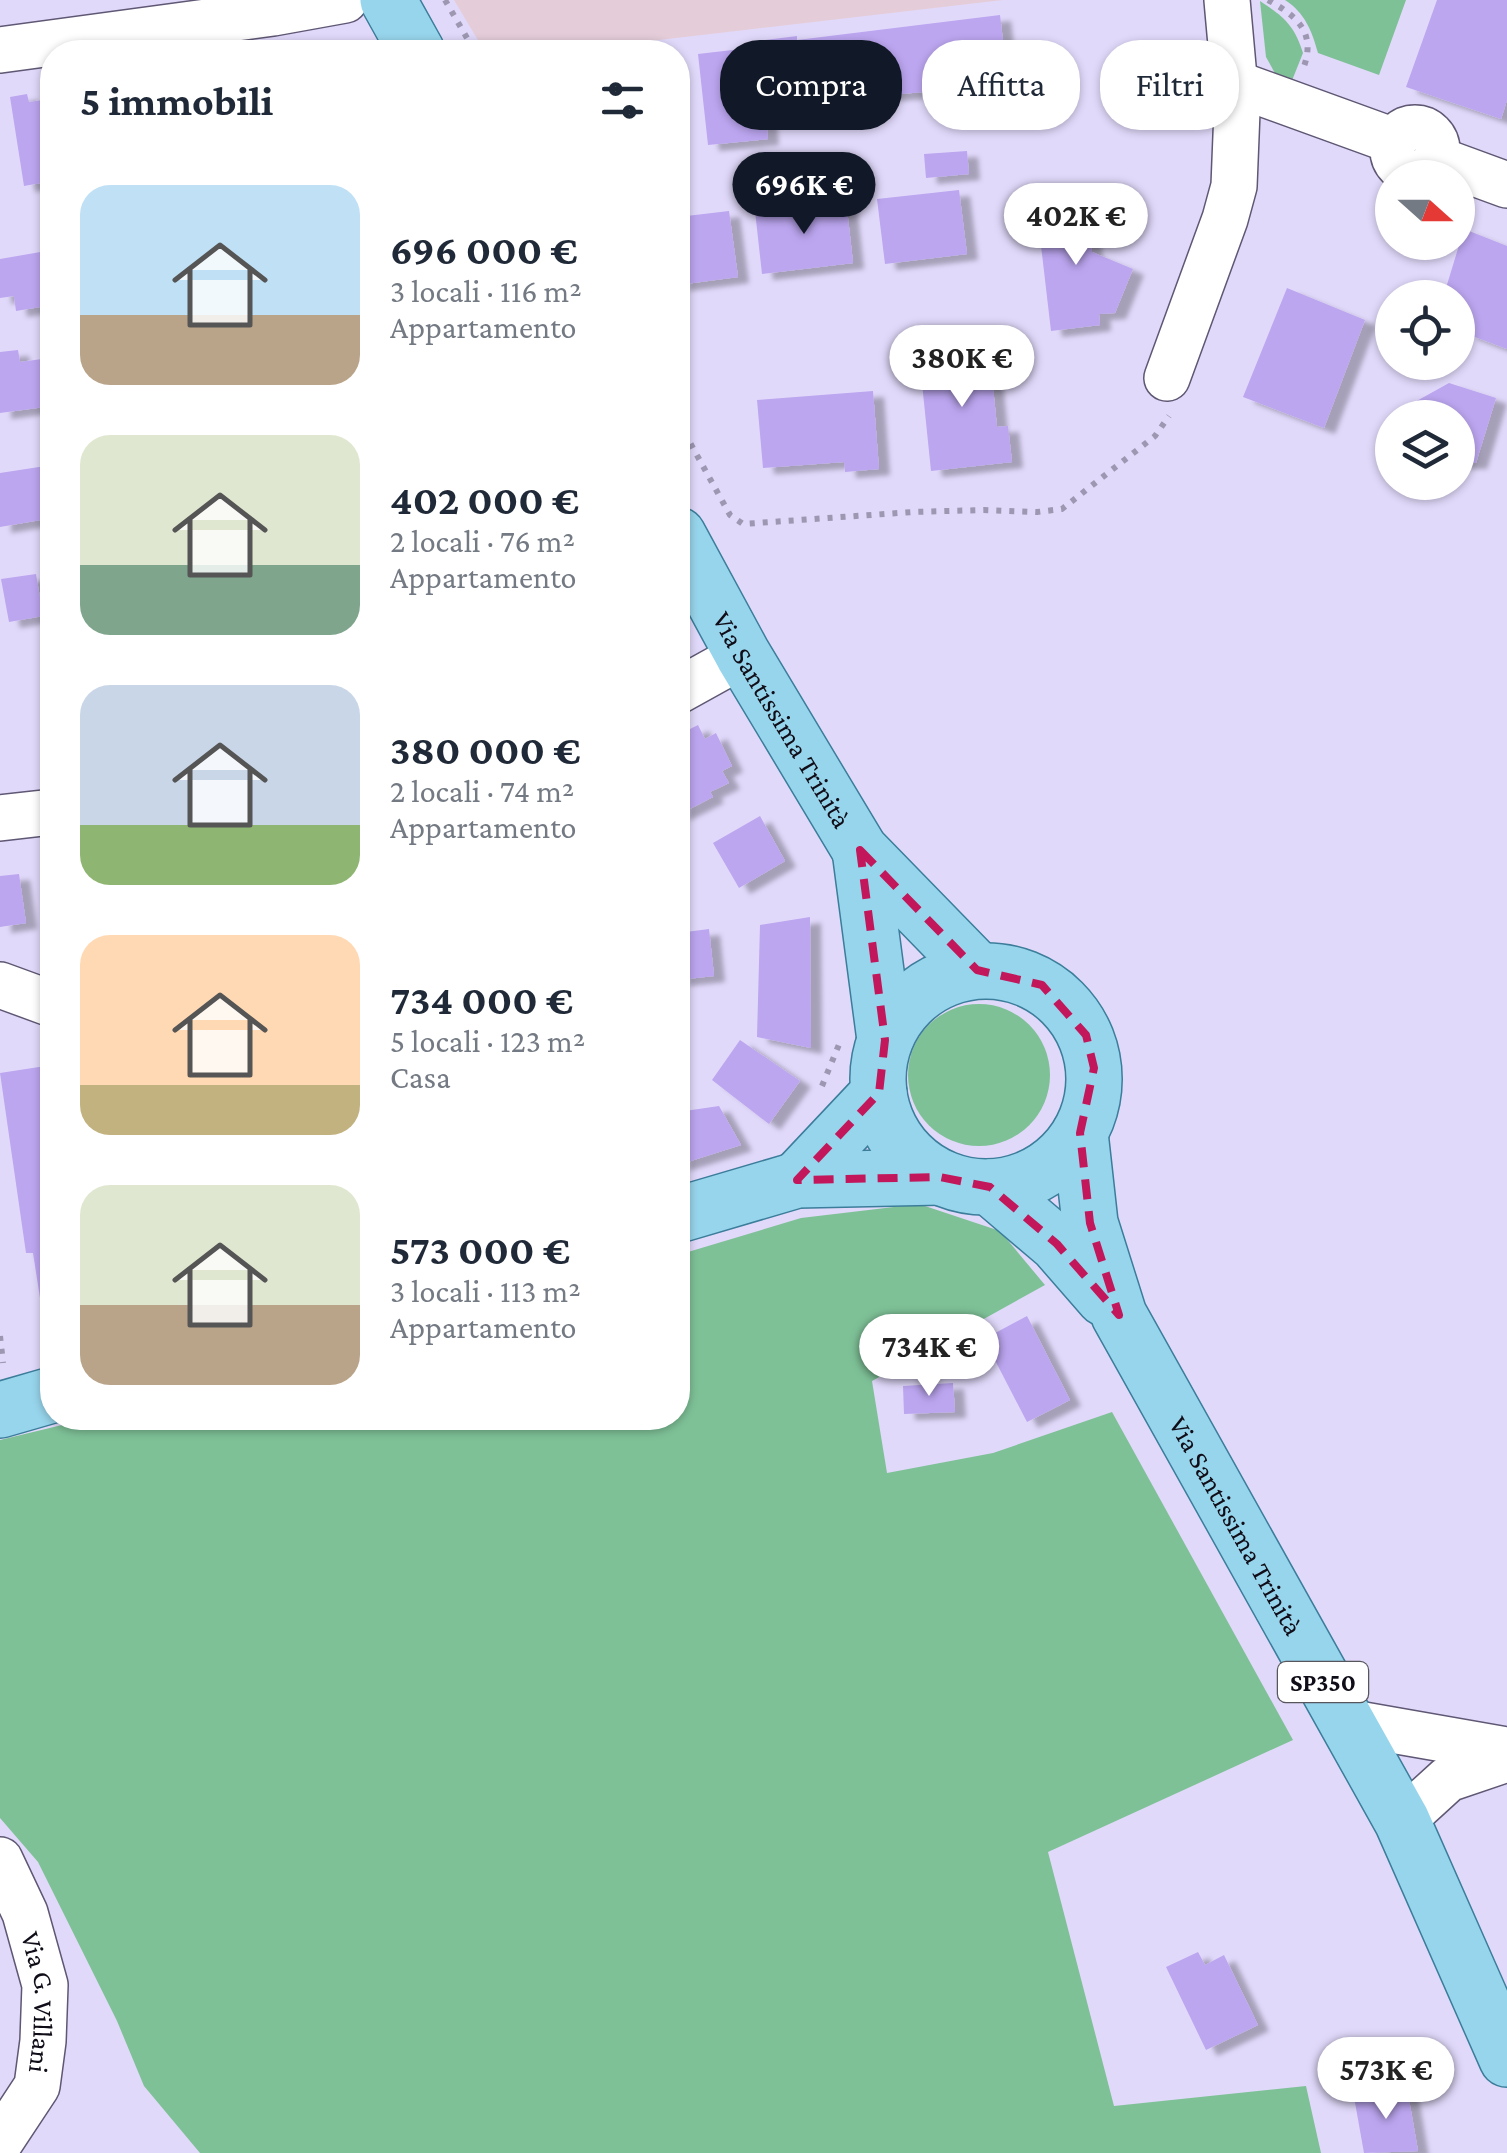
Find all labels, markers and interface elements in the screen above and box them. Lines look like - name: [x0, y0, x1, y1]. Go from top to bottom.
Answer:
- chip: Compra: [720, 40, 902, 130]
- chip: Affitta: [922, 40, 1080, 130]
- chip: Filtri: [1100, 40, 1239, 130]
- icon: filters: [595, 73, 650, 128]
- text: 5 immobili: [80, 77, 273, 124]
- pin: 696K €: [723, 152, 885, 237]
- north arrow: [1375, 160, 1475, 260]
- map controls: [1375, 160, 1475, 500]
- text: 696K €: [754, 166, 854, 202]
- pin: 402K €: [995, 183, 1157, 268]
- text: 402K €: [1026, 197, 1126, 233]
- icon: home: [160, 225, 280, 345]
- text: 696 000 €: [390, 226, 578, 273]
- text: 3 locali · 116 m²: [390, 273, 582, 309]
- button: locate: [1375, 280, 1475, 380]
- text: Appartamento: [390, 309, 576, 345]
- pin: 380K €: [881, 325, 1043, 410]
- text: 380K €: [911, 339, 1013, 375]
- button: layers: [1375, 400, 1475, 500]
- icon: home: [160, 475, 280, 595]
- text: 402 000 €: [390, 476, 579, 523]
- text: 2 locali · 76 m²: [390, 523, 575, 559]
- text: Appartamento: [390, 559, 576, 595]
- street label: Via Santissima Trinità: [707, 606, 858, 833]
- icon: home: [160, 725, 280, 845]
- text: 380 000 €: [390, 726, 581, 773]
- text: 2 locali · 74 m²: [390, 773, 574, 809]
- text: Appartamento: [390, 809, 576, 845]
- icon: home: [160, 975, 280, 1095]
- text: 734 000 €: [390, 976, 573, 1023]
- text: 5 locali · 123 m²: [390, 1023, 585, 1059]
- text: Casa: [390, 1059, 451, 1095]
- icon: home: [160, 1225, 280, 1345]
- text: 573 000 €: [390, 1226, 570, 1273]
- text: 3 locali · 113 m²: [390, 1273, 581, 1309]
- text: Appartamento: [390, 1309, 576, 1345]
- pin: 734K €: [848, 1314, 1010, 1399]
- text: 734K €: [881, 1328, 977, 1364]
- street label: Via Santissima Trinità: [1163, 1410, 1310, 1640]
- road number: SP350: [1278, 1662, 1368, 1702]
- street label: Via G. Villani: [15, 1928, 61, 2075]
- pin: 573K €: [1305, 2037, 1467, 2122]
- text: 573K €: [1339, 2051, 1433, 2087]

